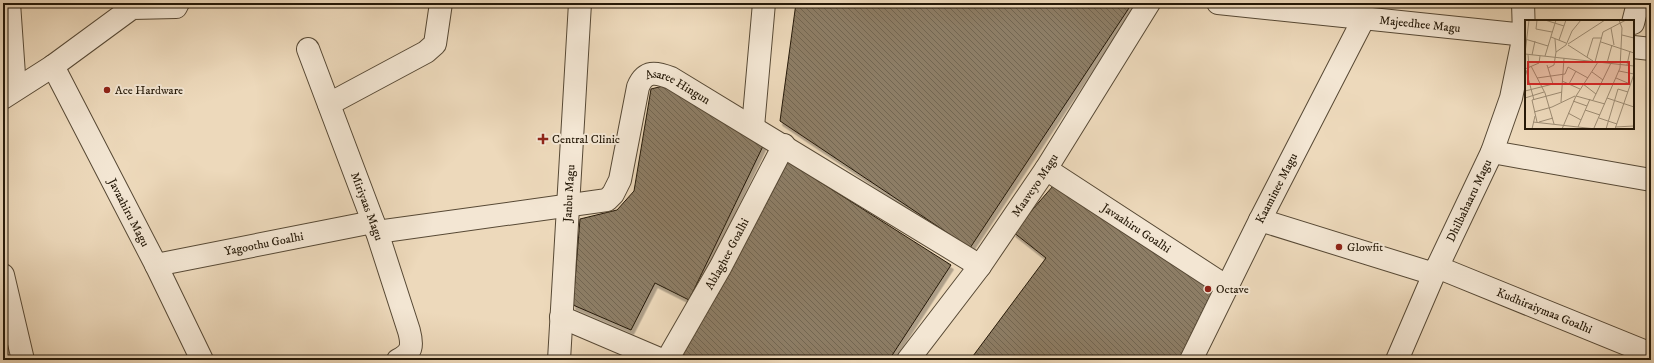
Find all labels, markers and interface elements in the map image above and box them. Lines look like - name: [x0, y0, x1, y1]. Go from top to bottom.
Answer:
- street label: Majeedhee Magu: [1379, 12, 1461, 36]
- inset map: [1525, 20, 1634, 129]
- street label: Asaree Hingun: [643, 66, 714, 108]
- place label: Ace Hardware: [115, 83, 183, 98]
- marker: Ace Hardware: [102, 85, 112, 95]
- place label: Central Clinic: [552, 132, 620, 147]
- marker: Central Clinic: [537, 133, 549, 145]
- street label: Kaaminee Magu: [1252, 150, 1301, 226]
- street label: Maaveyo Magu: [1008, 151, 1061, 220]
- street label: Dhilbahaaru Magu: [1443, 157, 1495, 244]
- street label: Janbu Magu: [560, 164, 578, 223]
- street label: Miriyaas Magu: [348, 170, 387, 242]
- street label: Javaahiru Magu: [104, 175, 153, 249]
- street label: Javaahiru Goalhi: [1098, 199, 1174, 256]
- street label: Ablaghee Goalhi: [702, 215, 752, 292]
- street label: Yagoothu Goalhi: [223, 228, 305, 259]
- place label: Glowfit: [1347, 240, 1383, 255]
- marker: Glowfit: [1334, 242, 1344, 252]
- place label: Octave: [1216, 282, 1249, 297]
- marker: Octave: [1203, 284, 1213, 294]
- street label: Kudhiraiymaa Goalhi: [1494, 285, 1595, 337]

